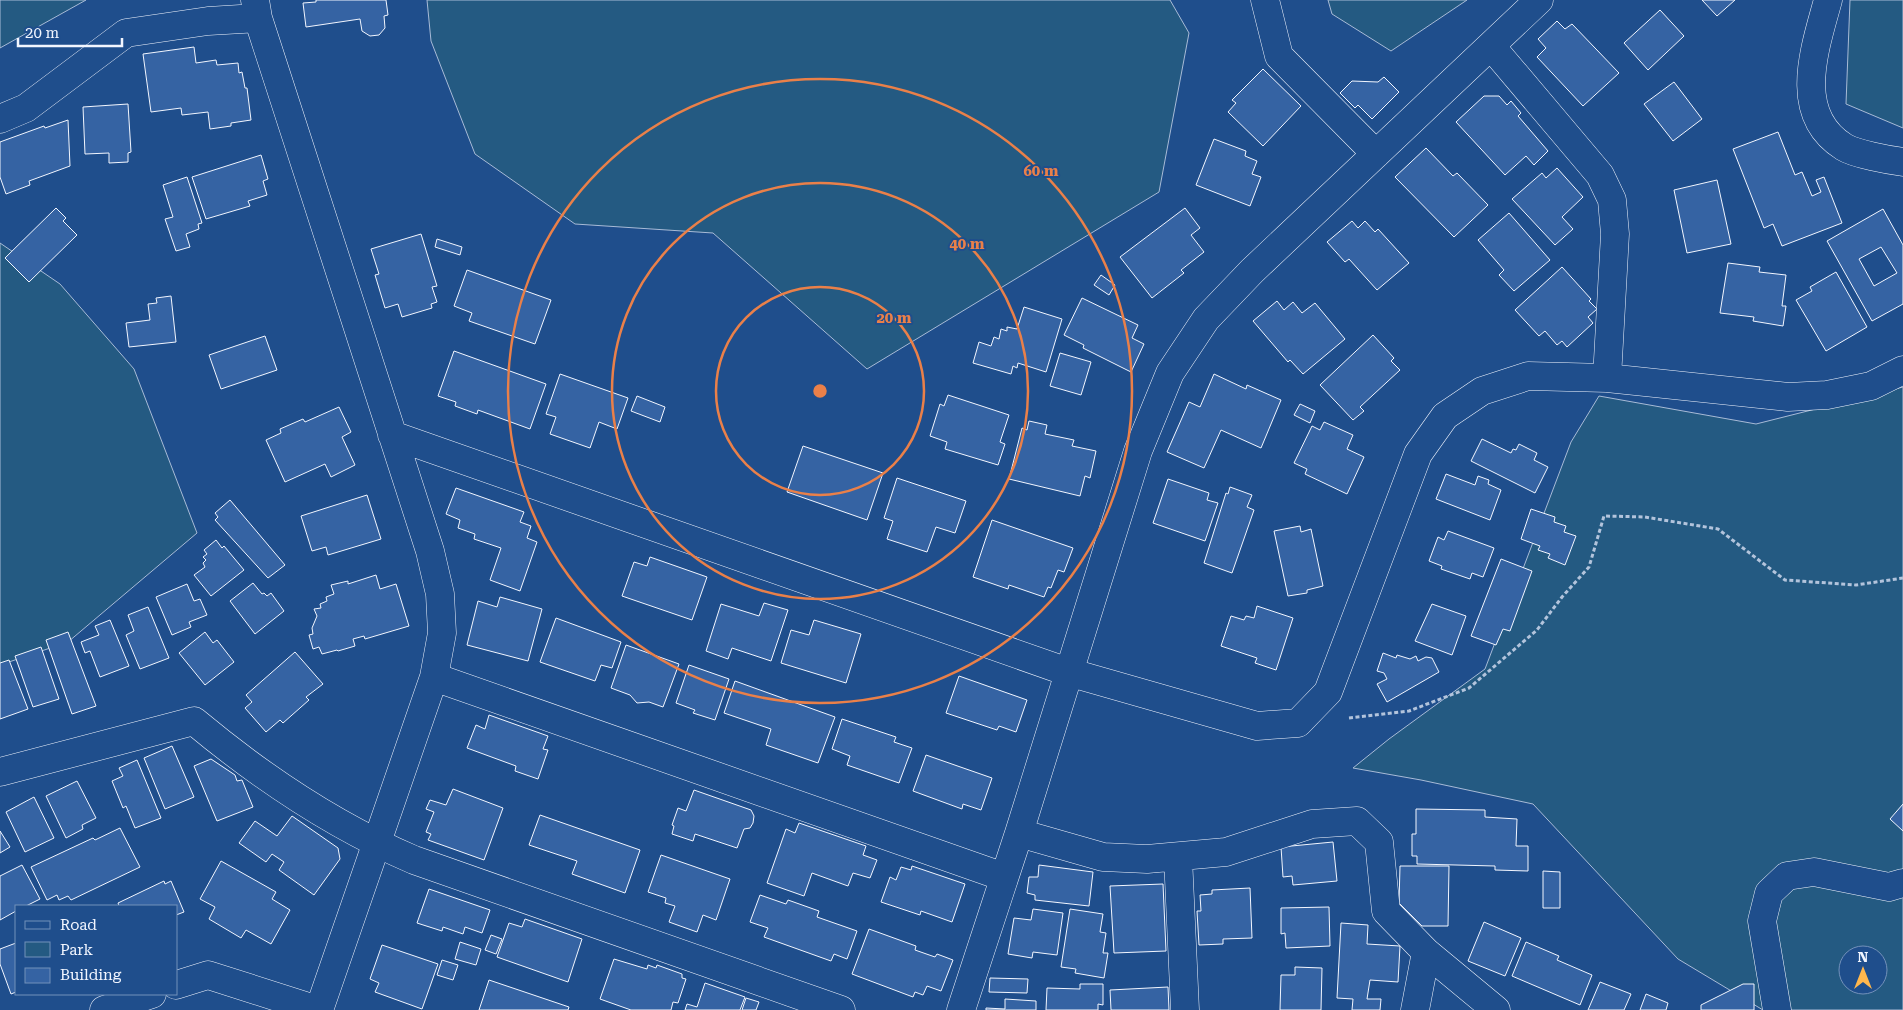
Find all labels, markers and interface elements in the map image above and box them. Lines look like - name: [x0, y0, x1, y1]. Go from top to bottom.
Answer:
- scale bar: [18, 15, 121, 47]
- text: 20 m: [25, 24, 60, 42]
- text: 60 m: [1023, 162, 1059, 180]
- text: 40 m: [949, 235, 985, 253]
- text: 20 m: [876, 309, 912, 327]
- centre of rings: [811, 382, 829, 400]
- legend: [15, 905, 178, 995]
- text: Road: [60, 916, 97, 934]
- text: Park: [60, 941, 94, 959]
- north arrow: [1838, 945, 1888, 995]
- text: N: [1858, 949, 1869, 965]
- text: Building: [60, 966, 122, 984]

